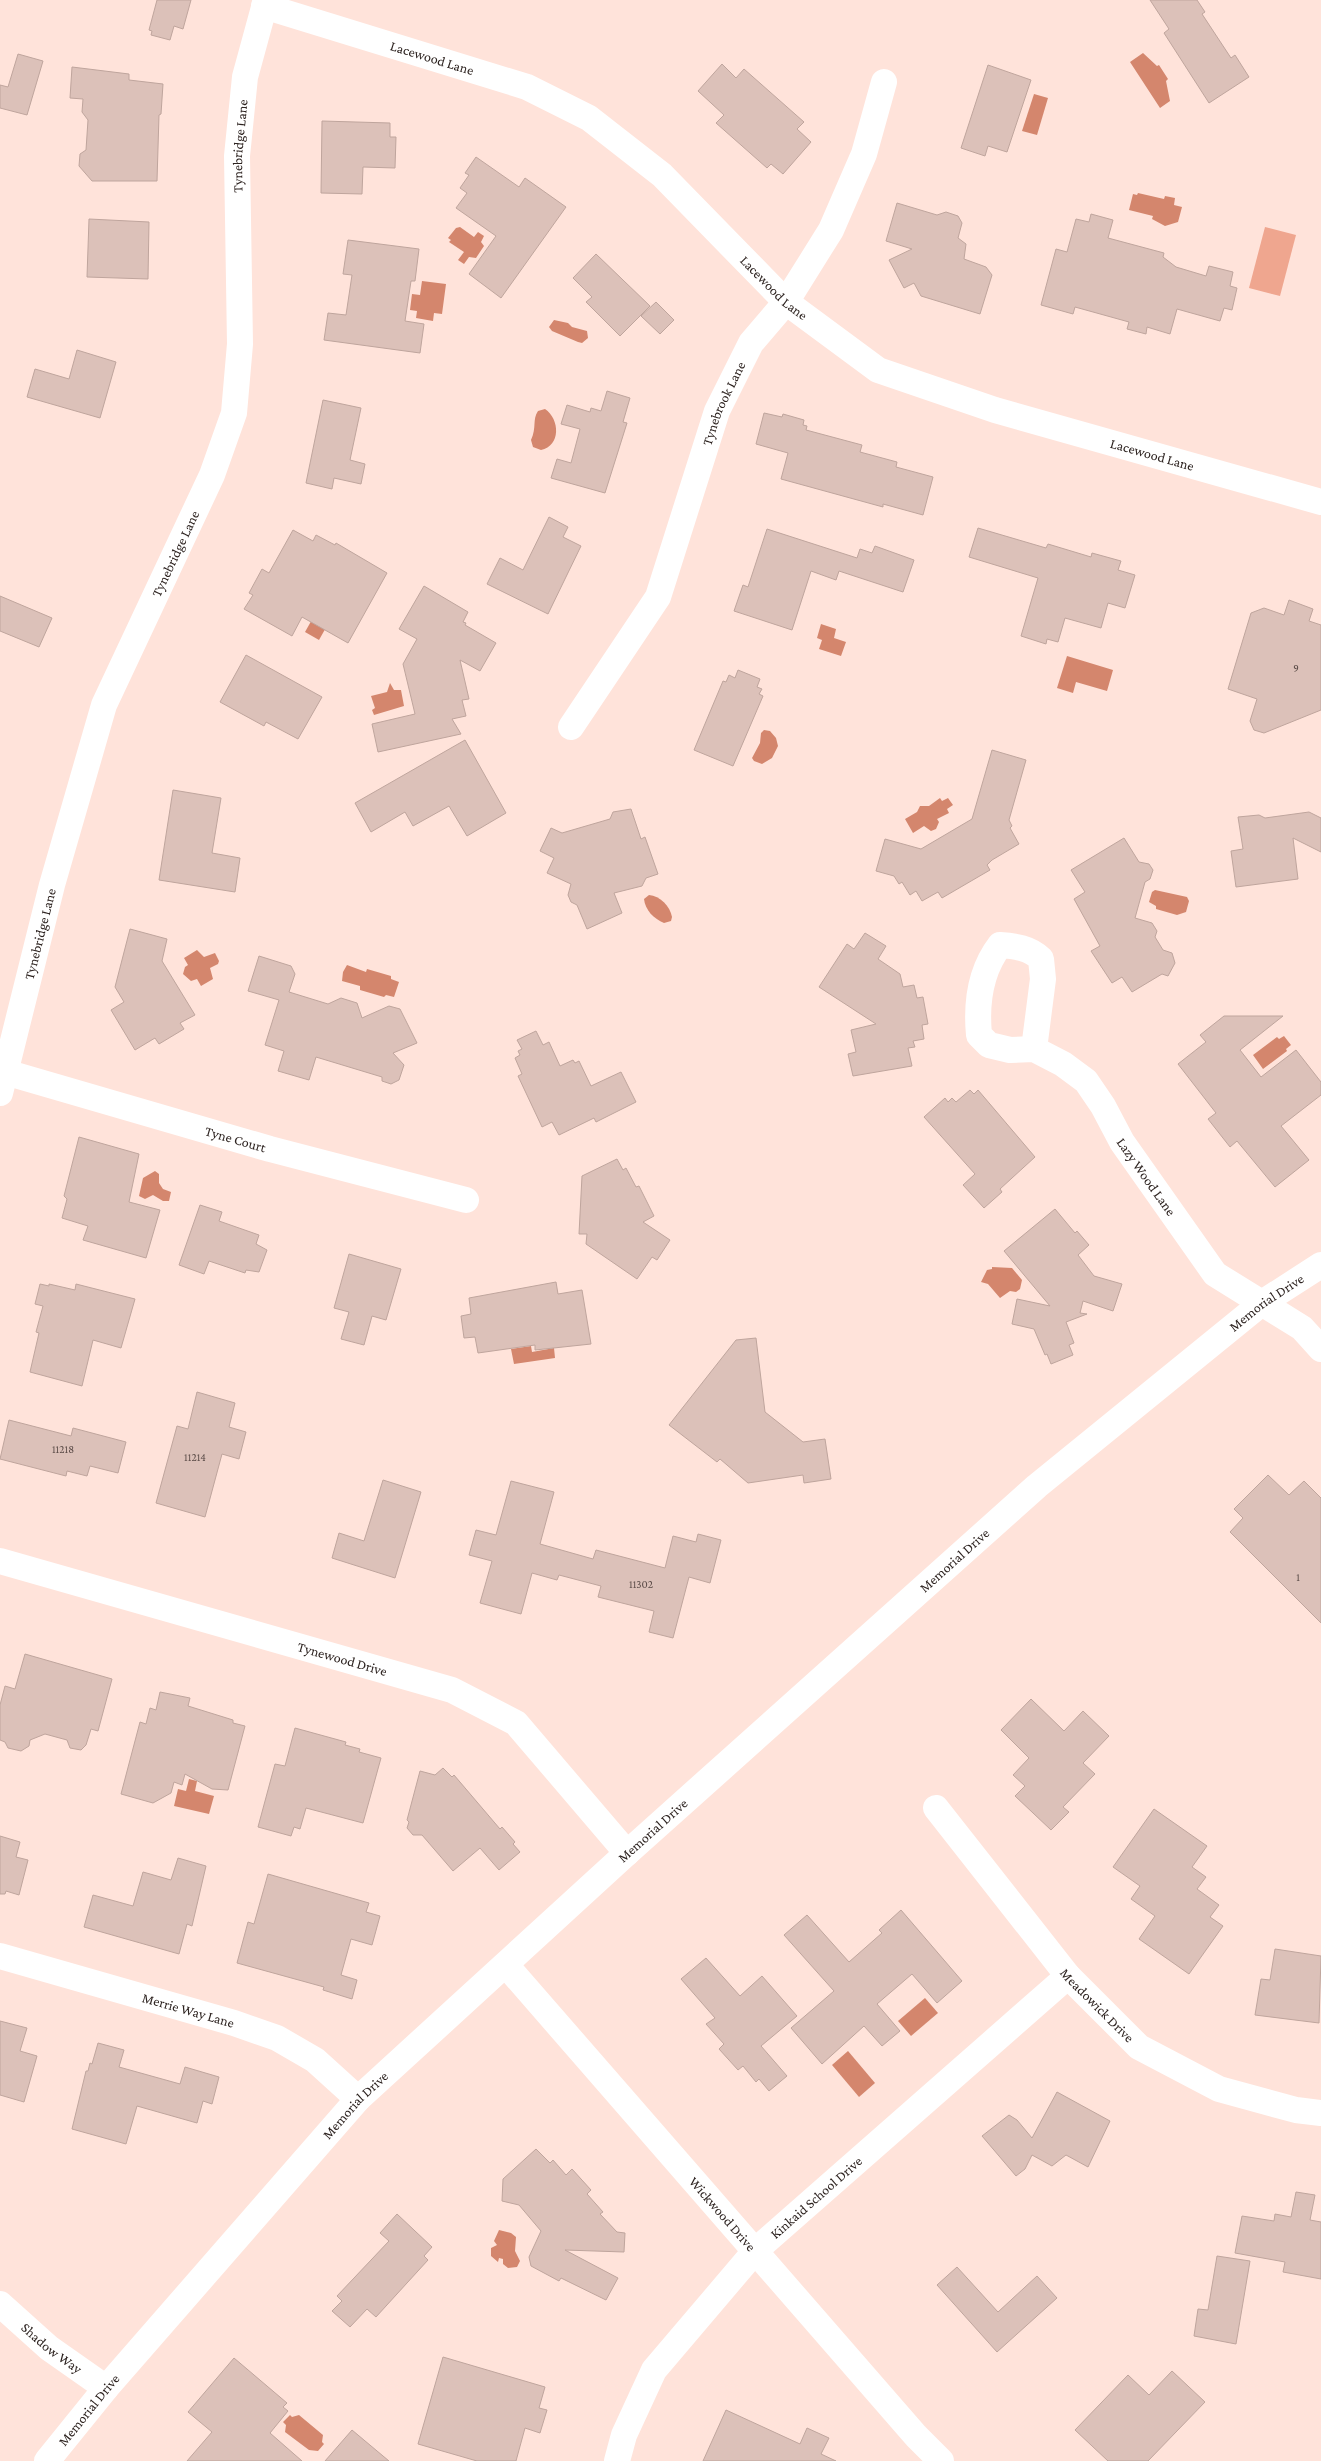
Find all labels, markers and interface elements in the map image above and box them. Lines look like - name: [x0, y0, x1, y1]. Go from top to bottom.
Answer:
- street label: Lacewood Lane: [388, 37, 476, 78]
- street label: Tynebridge Lane: [229, 99, 251, 193]
- street label: Lacewood Lane: [737, 252, 811, 323]
- street label: Tynebrook Lane: [699, 359, 749, 447]
- street label: Lacewood Lane: [1108, 435, 1196, 474]
- street label: Tynebridge Lane: [148, 508, 202, 599]
- house number: 9: [1293, 662, 1299, 674]
- street label: Tynebridge Lane: [21, 887, 59, 981]
- street label: Tyne Court: [203, 1123, 268, 1155]
- street label: Lazy Wood Lane: [1113, 1135, 1179, 1219]
- street label: Memorial Drive: [1226, 1270, 1307, 1334]
- house number: 11218: [52, 1443, 74, 1455]
- house number: 11214: [184, 1451, 206, 1463]
- street label: Memorial Drive: [916, 1525, 992, 1595]
- house number: 1: [1296, 1571, 1300, 1583]
- house number: 11302: [629, 1578, 653, 1590]
- street label: Tynewood Drive: [296, 1638, 389, 1679]
- street label: Memorial Drive: [614, 1795, 691, 1866]
- street label: Meadowick Drive: [1057, 1965, 1138, 2046]
- street label: Merrie Way Lane: [141, 1989, 236, 2031]
- street label: Memorial Drive: [319, 2068, 391, 2142]
- street label: Kinkaid School Drive: [767, 2153, 865, 2242]
- street label: Wickwood Drive: [686, 2174, 759, 2254]
- street label: Shadow Way: [18, 2319, 86, 2377]
- street label: Memorial Drive: [55, 2371, 123, 2449]

